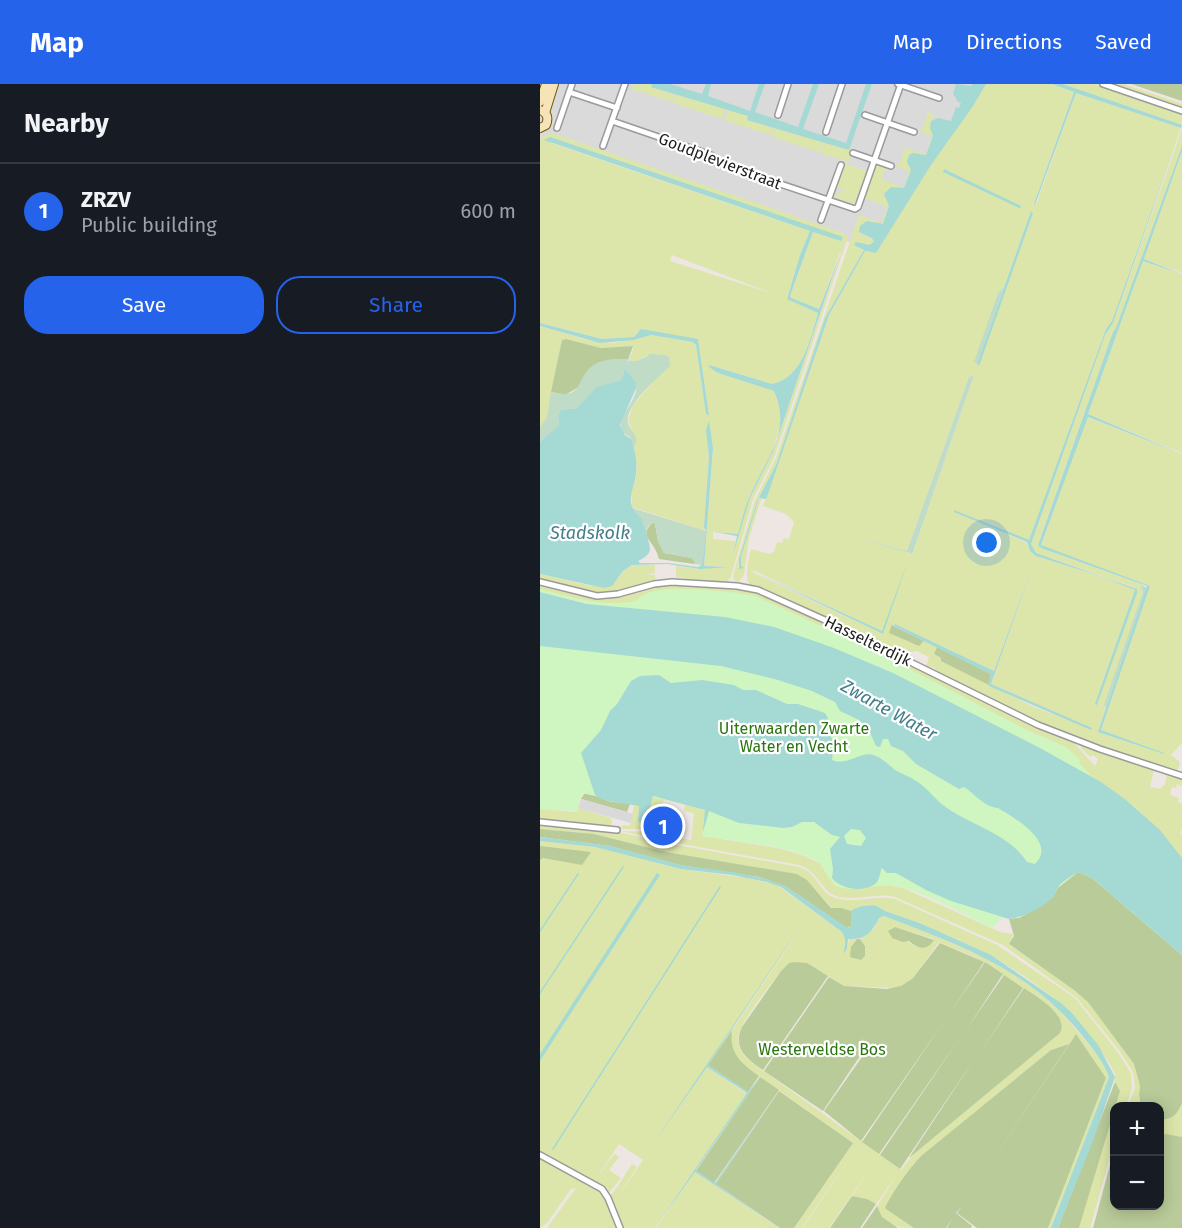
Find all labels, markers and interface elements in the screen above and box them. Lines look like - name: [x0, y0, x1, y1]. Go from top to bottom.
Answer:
- text: Map: [30, 26, 84, 59]
- text: Map: [893, 29, 933, 55]
- text: Directions: [966, 29, 1062, 55]
- text: Saved: [1095, 29, 1152, 55]
- text: Nearby: [24, 108, 109, 139]
- street label: Goudplevierstraat: [656, 129, 784, 193]
- text: ZRZV: [81, 186, 131, 213]
- text: 1: [39, 199, 48, 223]
- text: 600 m: [461, 199, 516, 223]
- text: Public building: [81, 213, 217, 237]
- button: Save: [24, 276, 264, 334]
- button: Share: [276, 276, 516, 334]
- water label: Stadskolk: [549, 522, 630, 544]
- your location: [972, 528, 1001, 557]
- street label: Hasselterdijk: [821, 612, 915, 671]
- water label: Zwarte Water: [836, 674, 942, 746]
- park label: Uiterwaarden Zwarte Water en Vecht: [719, 719, 869, 756]
- pin: 1: [644, 804, 682, 848]
- park label: Westerveldse Bos: [758, 1040, 886, 1059]
- map controls: [1110, 1102, 1164, 1210]
- button: +: [1110, 1102, 1164, 1156]
- button: −: [1110, 1156, 1164, 1210]

